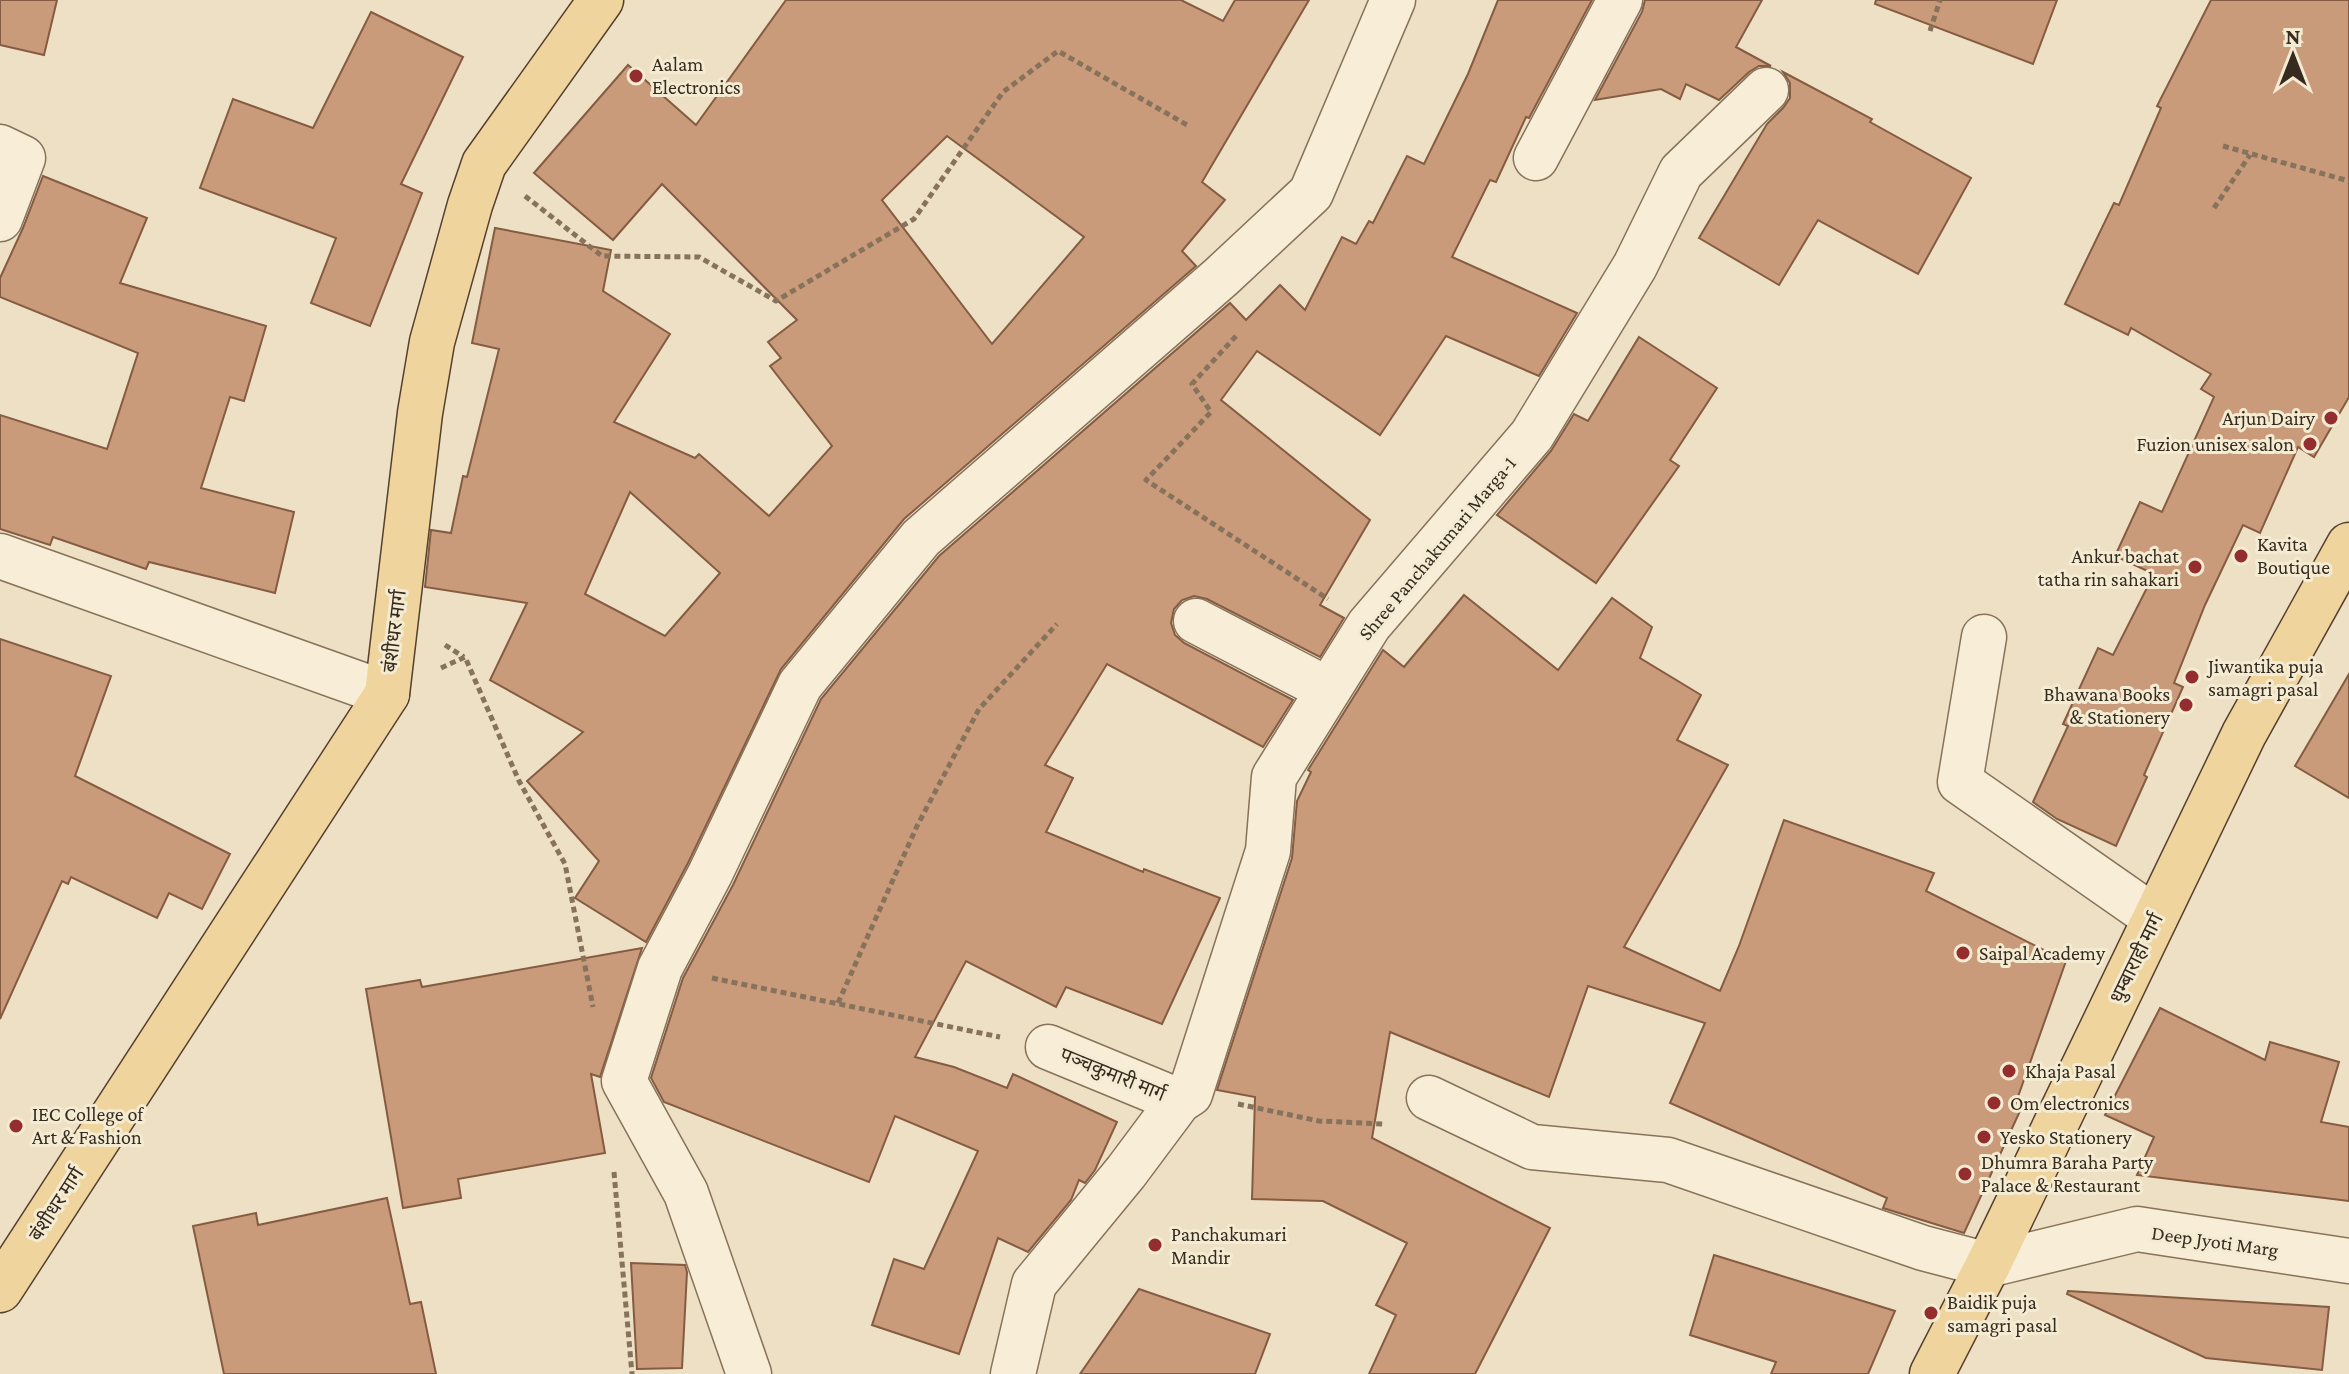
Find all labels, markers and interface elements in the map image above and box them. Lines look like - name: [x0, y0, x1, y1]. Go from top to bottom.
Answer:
- north arrow: [2253, 16, 2333, 96]
- text: N: [2286, 24, 2301, 49]
- place label: Aalam Electronics: [652, 53, 741, 98]
- marker: Aalam Electronics: [627, 67, 645, 85]
- place label: Arjun Dairy: [2222, 407, 2316, 430]
- marker: Arjun Dairy: [2322, 409, 2340, 427]
- place label: Fuzion unisex salon: [2137, 433, 2294, 455]
- marker: Fuzion unisex salon: [2301, 435, 2319, 453]
- street label: Shree Panchakumari Marga-1: [1354, 452, 1521, 645]
- place label: Kavita Boutique: [2257, 533, 2330, 579]
- place label: Ankur bachat tatha rin sahakari: [2038, 545, 2179, 590]
- marker: Kavita Boutique: [2232, 547, 2250, 565]
- marker: Ankur bachat tatha rin sahakari: [2186, 558, 2204, 576]
- street label: बंशीधर मार्ग: [377, 587, 410, 673]
- place label: Jiwantika puja samagri pasal: [2206, 655, 2323, 701]
- marker: Jiwantika puja samagri pasal: [2183, 668, 2201, 686]
- place label: Bhawana Books & Stationery: [2043, 683, 2171, 729]
- marker: Bhawana Books & Stationery: [2177, 696, 2195, 714]
- street label: धुम्बाराही मार्ग: [2104, 908, 2169, 1007]
- place label: Saipal Academy: [1979, 942, 2106, 965]
- marker: Saipal Academy: [1954, 944, 1972, 962]
- street label: पञ्चकुमारी मार्ग: [1056, 1042, 1170, 1107]
- place label: Khaja Pasal: [2025, 1060, 2116, 1083]
- marker: Khaja Pasal: [2000, 1062, 2018, 1080]
- place label: Om electronics: [2010, 1092, 2130, 1114]
- marker: Om electronics: [1985, 1094, 2003, 1112]
- place label: IEC College of Art & Fashion: [32, 1103, 144, 1148]
- marker: IEC College of Art & Fashion: [7, 1117, 25, 1135]
- place label: Yesko Stationery: [2000, 1126, 2133, 1149]
- marker: Yesko Stationery: [1975, 1128, 1993, 1146]
- place label: Dhumra Baraha Party Palace & Restaurant: [1981, 1151, 2154, 1196]
- street label: बंशीधर मार्ग: [23, 1162, 88, 1245]
- marker: Dhumra Baraha Party Palace & Restaurant: [1956, 1165, 1974, 1183]
- street label: Deep Jyoti Marg: [2150, 1221, 2280, 1262]
- place label: Panchakumari Mandir: [1171, 1223, 1287, 1268]
- marker: Panchakumari Mandir: [1146, 1236, 1164, 1254]
- place label: Baidik puja samagri pasal: [1947, 1291, 2057, 1337]
- marker: Baidik puja samagri pasal: [1922, 1304, 1940, 1322]

